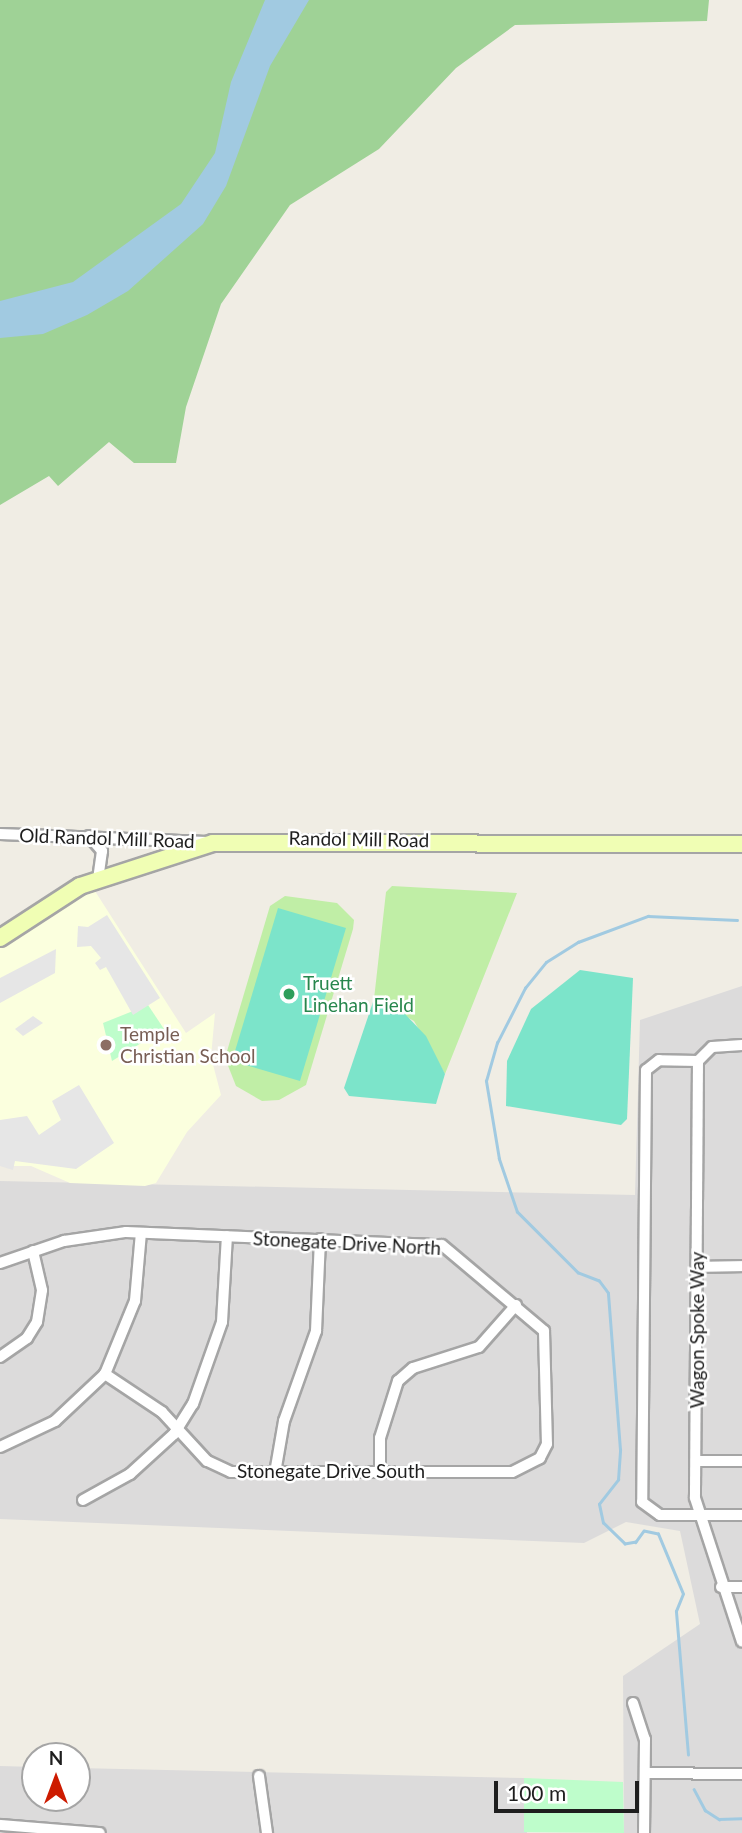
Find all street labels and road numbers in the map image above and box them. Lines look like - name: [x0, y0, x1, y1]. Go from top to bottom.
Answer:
- street label: Old Randol Mill Road: [19, 824, 195, 852]
- street label: Randol Mill Road: [289, 826, 429, 852]
- street label: Stonegate Drive North: [252, 1227, 442, 1259]
- street label: Wagon Spoke Way: [686, 1251, 708, 1409]
- street label: Stonegate Drive South: [237, 1460, 425, 1482]

